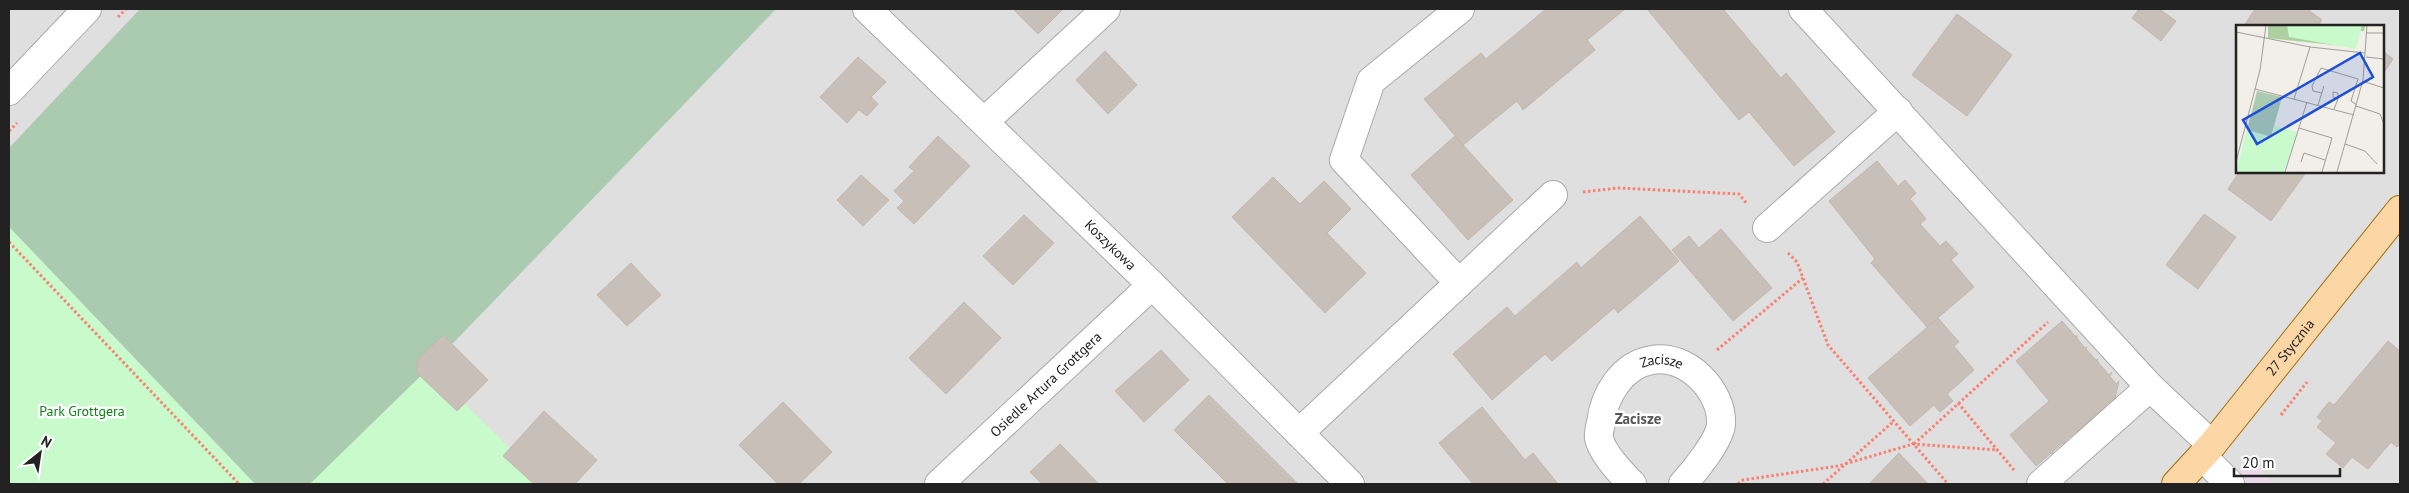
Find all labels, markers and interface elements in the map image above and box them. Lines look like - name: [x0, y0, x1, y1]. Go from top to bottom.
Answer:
- inset map: [2236, 25, 2384, 172]
- street label: Koszykowa: [1081, 216, 1140, 274]
- street label: 27 Stycznia: [2262, 315, 2318, 379]
- street label: Osiedle Artura Grottgera: [986, 328, 1105, 441]
- street label: Zacisze: [1638, 350, 1686, 373]
- park label: Park Grottgera: [39, 402, 125, 420]
- district label: Zacisze: [1615, 409, 1662, 428]
- north arrow: [15, 428, 65, 478]
- text: N: [38, 432, 55, 452]
- scale bar: [2234, 446, 2340, 478]
- text: 20 m: [2242, 453, 2275, 472]

